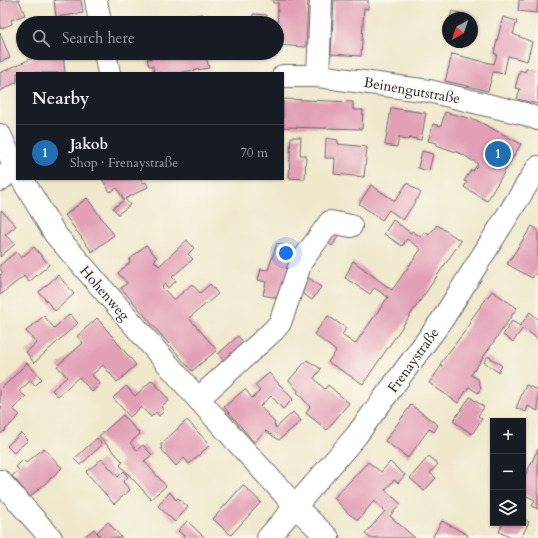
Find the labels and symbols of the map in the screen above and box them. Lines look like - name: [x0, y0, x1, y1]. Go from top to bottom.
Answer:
- north arrow: [442, 12, 478, 48]
- street label: Beinengutstraße: [363, 73, 461, 108]
- pin: 1: [485, 139, 511, 169]
- your location: [276, 243, 296, 263]
- street label: Hohenweg: [76, 262, 134, 325]
- street label: Frenaystraße: [383, 324, 443, 397]

